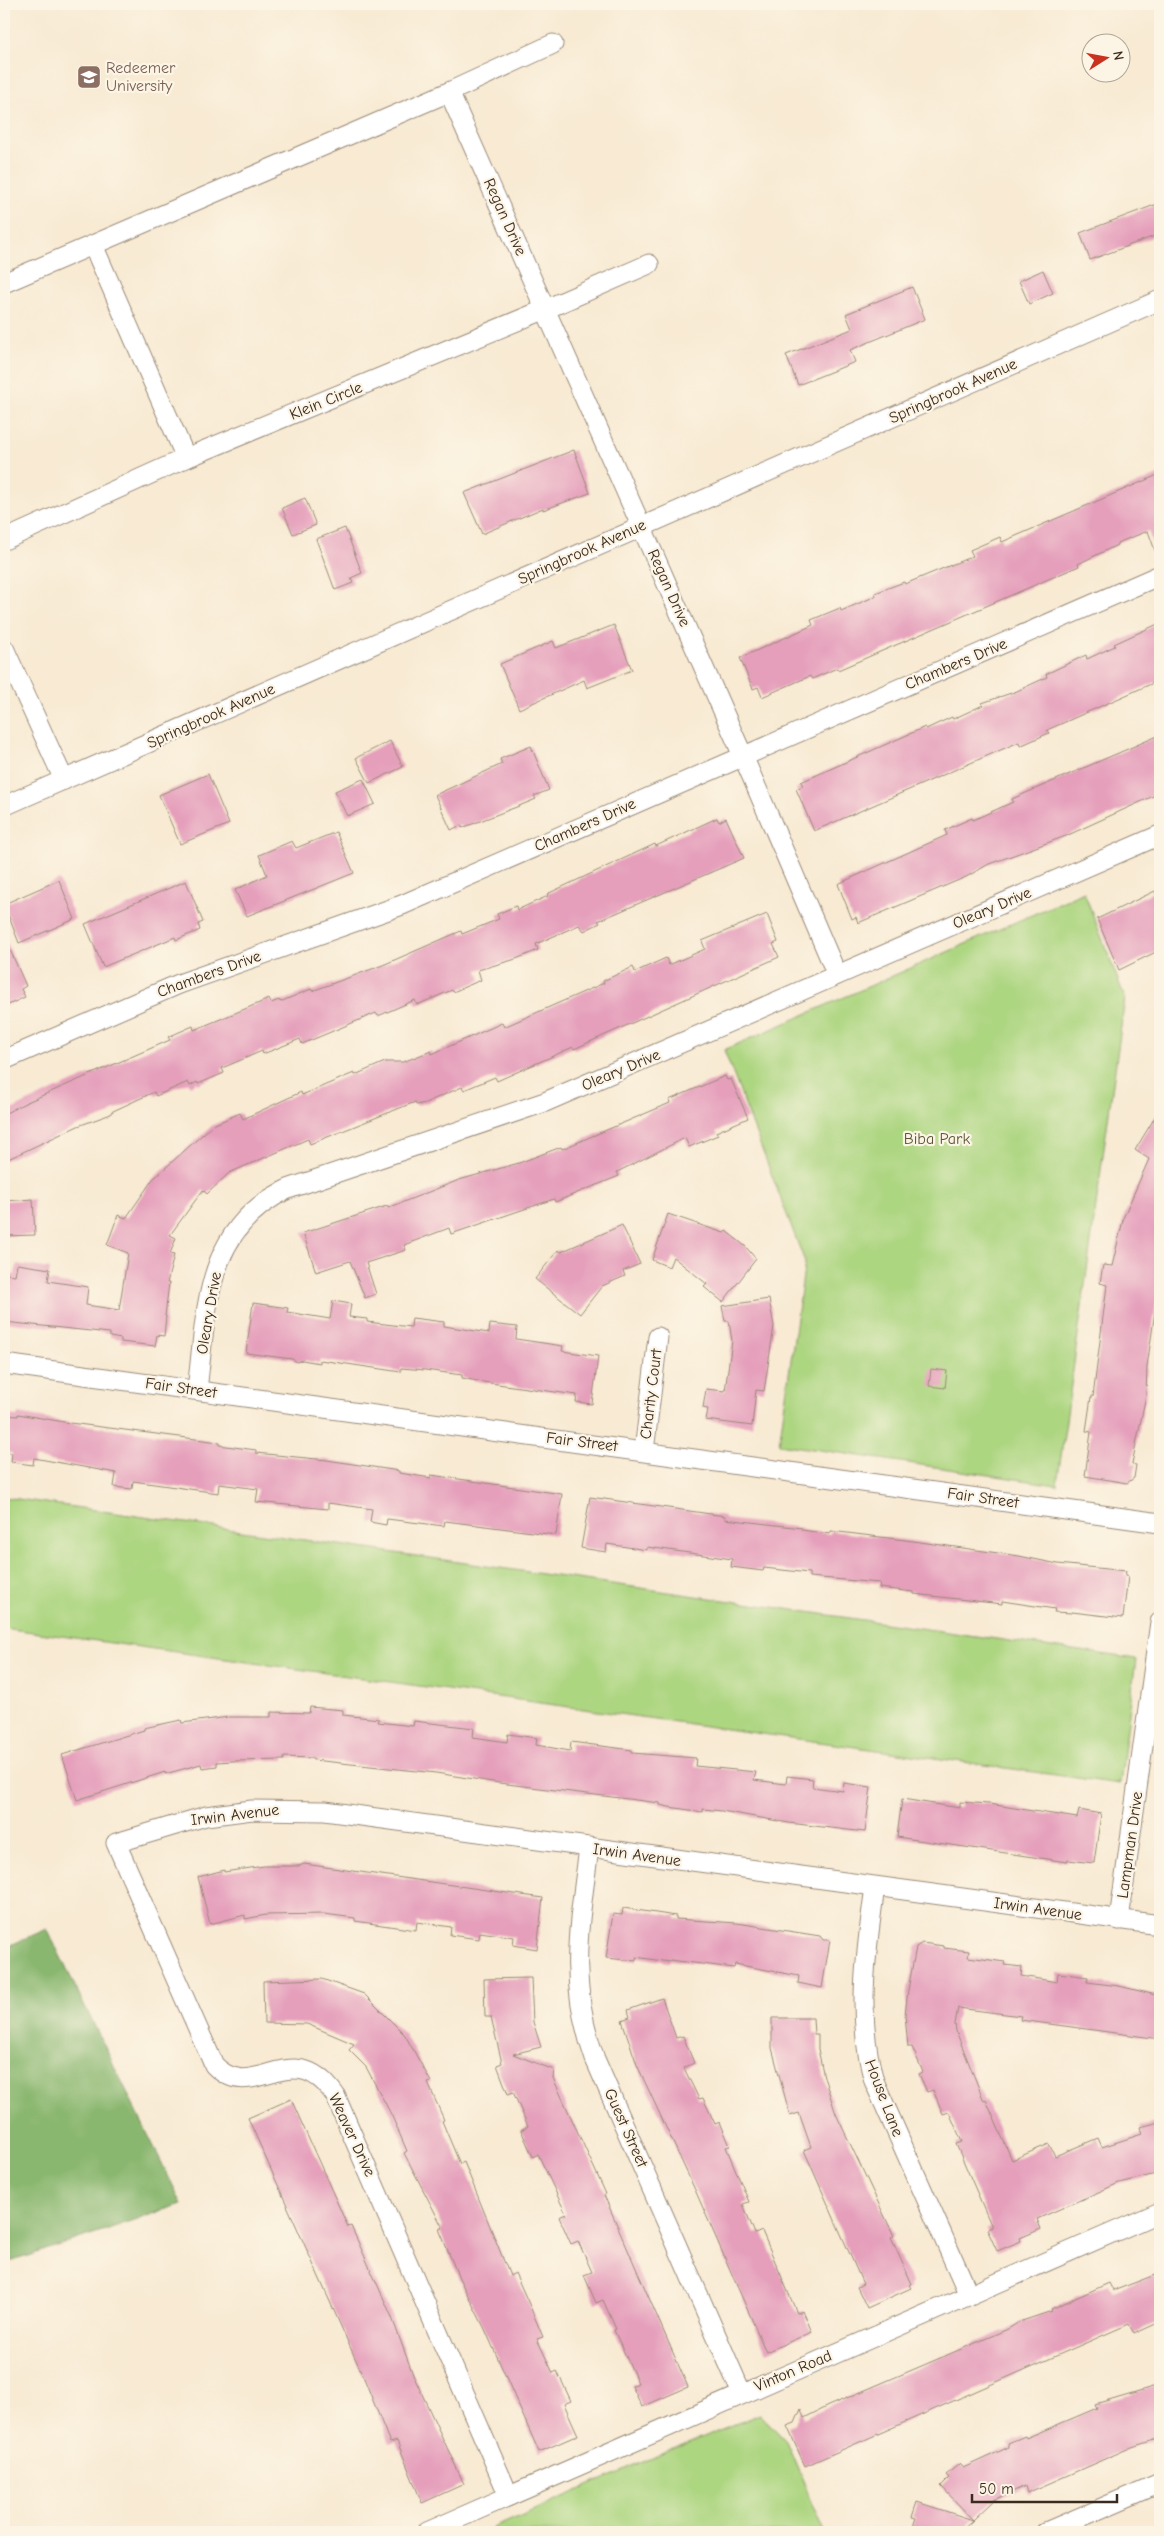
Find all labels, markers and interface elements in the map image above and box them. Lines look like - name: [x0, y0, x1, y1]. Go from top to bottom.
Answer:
- north arrow: [1082, 32, 1132, 82]
- text: N: [1109, 50, 1127, 62]
- place label: Redeemer University: [106, 59, 176, 95]
- school or university icon: Redeemer University: [76, 64, 102, 90]
- street label: Regan Drive: [480, 176, 530, 258]
- street label: Springbrook Avenue: [886, 355, 1020, 427]
- street label: Klein Circle: [287, 378, 365, 424]
- street label: Springbrook Avenue: [515, 516, 649, 588]
- street label: Regan Drive: [644, 547, 694, 629]
- street label: Chambers Drive: [902, 634, 1010, 694]
- street label: Springbrook Avenue: [144, 680, 278, 752]
- street label: Chambers Drive: [531, 795, 639, 855]
- street label: Oleary Drive: [950, 883, 1034, 933]
- street label: Chambers Drive: [155, 947, 263, 1001]
- street label: Oleary Drive: [579, 1045, 663, 1095]
- park label: Biba Park: [904, 1130, 970, 1148]
- street label: Oleary Drive: [193, 1270, 225, 1356]
- street label: Charity Court: [637, 1347, 666, 1440]
- street label: Fair Street: [144, 1374, 218, 1402]
- street label: Fair Street: [545, 1429, 619, 1455]
- street label: Fair Street: [946, 1484, 1020, 1512]
- street label: Lampman Drive: [1114, 1790, 1146, 1900]
- street label: Irwin Avenue: [190, 1801, 280, 1829]
- street label: Irwin Avenue: [592, 1840, 682, 1870]
- street label: Irwin Avenue: [993, 1894, 1083, 1924]
- street label: House Lane: [861, 2057, 907, 2139]
- street label: Guest Street: [601, 2086, 652, 2171]
- street label: Weaver Drive: [325, 2091, 379, 2179]
- street label: Vinton Road: [752, 2347, 834, 2395]
- scale bar: [972, 2471, 1116, 2503]
- text: 50 m: [979, 2480, 1014, 2498]

